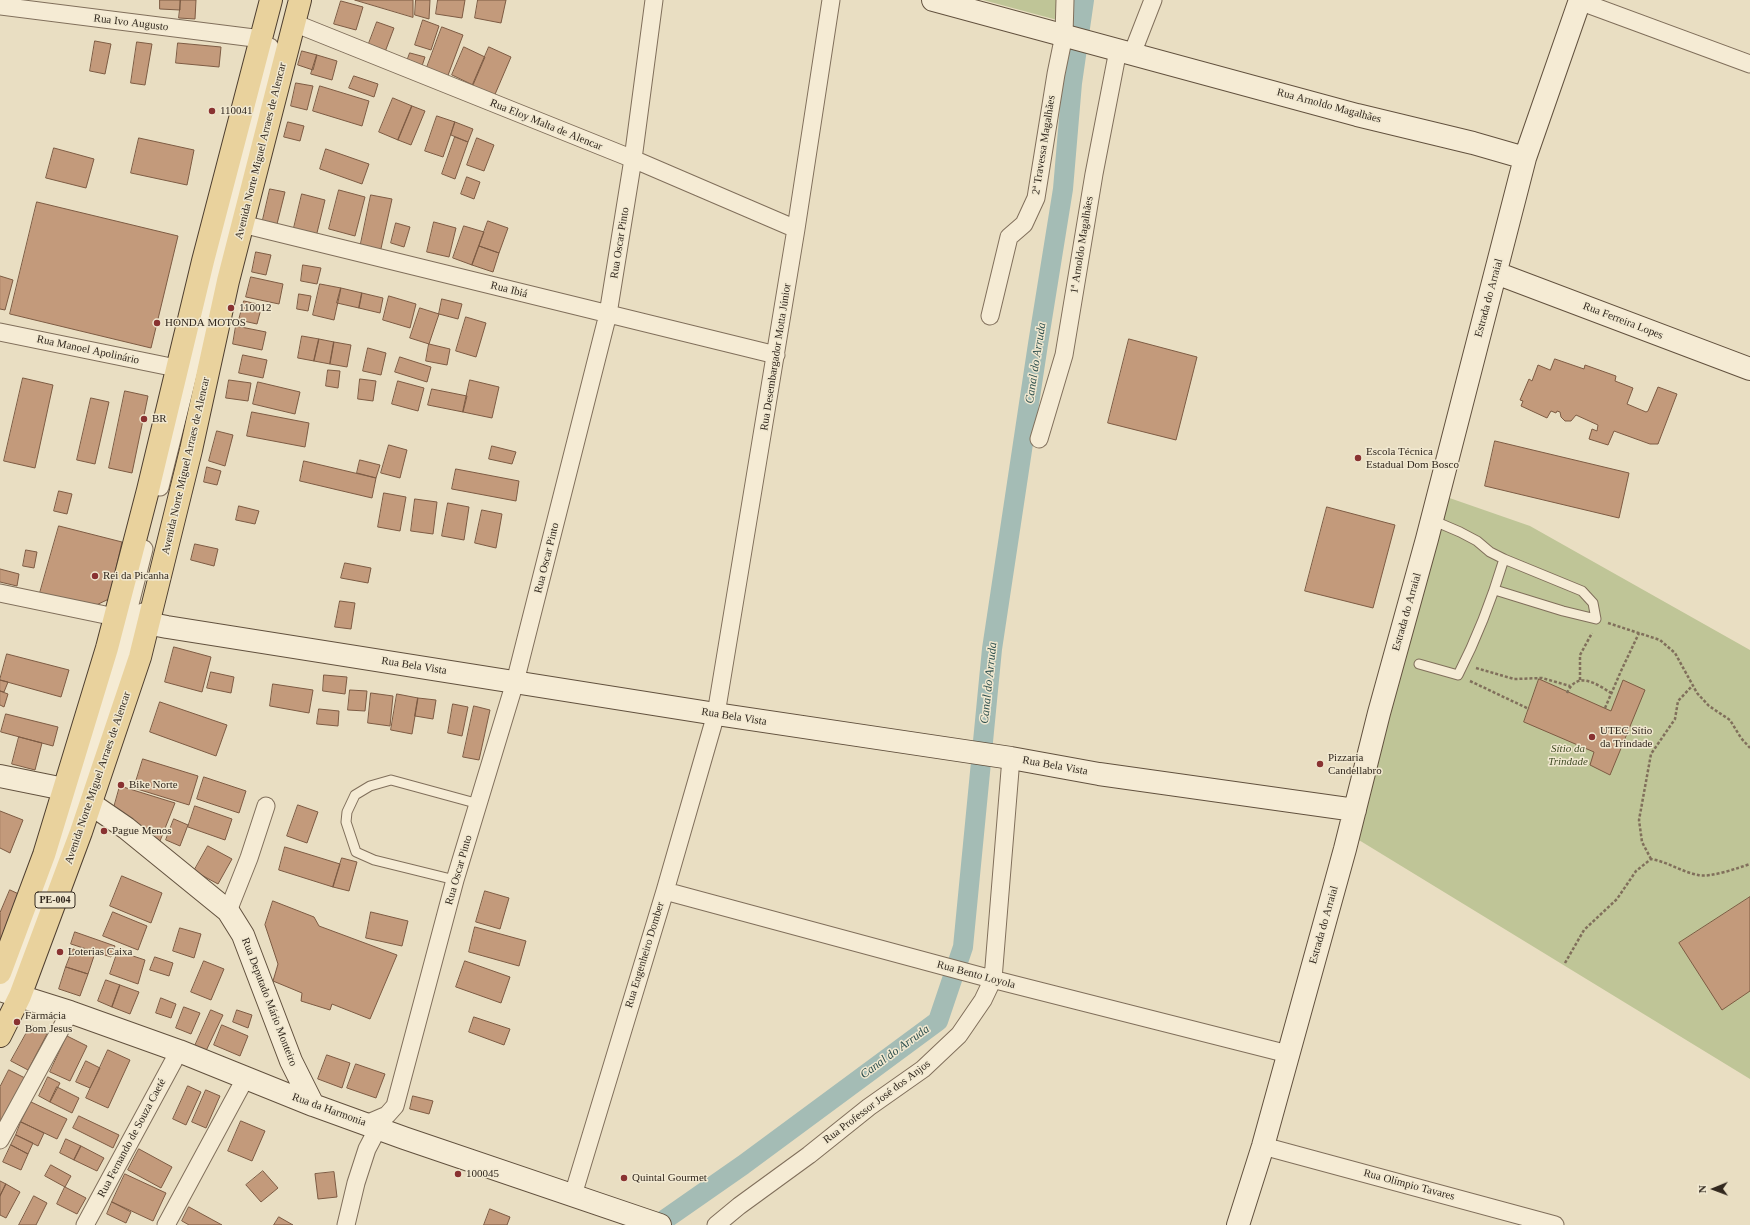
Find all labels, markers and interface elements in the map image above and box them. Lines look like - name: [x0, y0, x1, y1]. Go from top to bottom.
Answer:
- street label: Rua Ivo Augusto: [93, 12, 169, 34]
- street label: Avenida Norte Miguel Arraes de Alencar: [233, 61, 289, 241]
- street label: Rua Arnoldo Magalhães: [1275, 86, 1383, 126]
- street label: 2ª Travessa Magalhães: [1030, 94, 1058, 196]
- street label: Rua Eloy Malta de Alencar: [488, 96, 604, 154]
- place label: 110041: [220, 104, 253, 118]
- marker: 110041: [207, 106, 217, 116]
- street label: 1ª Arnoldo Magalhães: [1068, 195, 1096, 295]
- street label: Rua Oscar Pinto: [608, 206, 632, 280]
- street label: Estrada do Arraial: [1472, 257, 1506, 339]
- street label: Rua Ibiá: [489, 279, 529, 301]
- street label: Rua Desembargador Motta Júnior: [758, 282, 794, 432]
- street label: Rua Ferreira Lopes: [1581, 300, 1665, 342]
- place label: 110012: [239, 301, 272, 315]
- marker: 110012: [226, 303, 236, 313]
- place label: HONDA MOTOS: [165, 316, 246, 330]
- marker: HONDA MOTOS: [152, 318, 162, 328]
- water label: Canal do Arruda: [1022, 321, 1050, 405]
- street label: Rua Manoel Apolinário: [36, 333, 140, 367]
- street label: Avenida Norte Miguel Arraes de Alencar: [159, 376, 213, 556]
- place label: BR: [152, 412, 167, 426]
- marker: BR: [139, 414, 149, 424]
- place label: Escola Técnica Estadual Dom Bosco: [1366, 445, 1459, 471]
- marker: Escola Técnica Estadual Dom Bosco: [1353, 453, 1363, 463]
- street label: Rua Oscar Pinto: [532, 521, 562, 595]
- place label: Rei da Picanha: [103, 569, 169, 583]
- marker: Rei da Picanha: [90, 571, 100, 581]
- street label: Estrada do Arraial: [1390, 571, 1424, 653]
- water label: Canal do Arruda: [978, 641, 1000, 725]
- street label: Rua Bela Vista: [380, 654, 448, 678]
- street label: Avenida Norte Miguel Arraes de Alencar: [62, 690, 134, 866]
- street label: Rua Bela Vista: [700, 705, 768, 729]
- place label: UTEC Sítio da Trindade: [1600, 724, 1652, 750]
- marker: UTEC Sítio da Trindade: [1587, 732, 1597, 742]
- park label: Sítio da Trindade: [1548, 742, 1588, 768]
- place label: Pizzaria Candellabro: [1328, 751, 1382, 777]
- street label: Rua Bela Vista: [1021, 754, 1089, 778]
- marker: Pizzaria Candellabro: [1315, 759, 1325, 769]
- place label: Bike Norte: [129, 778, 178, 792]
- marker: Bike Norte: [116, 780, 126, 790]
- place label: Pague Menos: [112, 824, 172, 838]
- marker: Pague Menos: [99, 826, 109, 836]
- street label: Rua Oscar Pinto: [443, 834, 475, 906]
- street label: Estrada do Arraial: [1307, 884, 1341, 966]
- road number: PE-004: [35, 892, 75, 908]
- street label: Rua Engenheiro Domber: [623, 900, 667, 1010]
- street label: Rua Deputado Mário Monteiro: [238, 936, 300, 1068]
- place label: Loterias Caixa: [68, 945, 132, 959]
- marker: Loterias Caixa: [55, 947, 65, 957]
- street label: Rua Bento Loyola: [935, 958, 1017, 992]
- place label: Farmácia Bom Jesus: [25, 1009, 72, 1035]
- marker: Farmácia Bom Jesus: [12, 1017, 22, 1027]
- water label: Canal do Arruda: [858, 1022, 932, 1082]
- street label: Rua Professor José dos Anjos: [821, 1057, 933, 1147]
- street label: Rua Fernando de Souza Caeté: [95, 1076, 169, 1200]
- street label: Rua da Harmonia: [290, 1091, 368, 1129]
- street label: Rua Olímpio Tavares: [1362, 1166, 1456, 1204]
- place label: 100045: [466, 1167, 499, 1181]
- marker: 100045: [453, 1169, 463, 1179]
- north arrow: [1694, 1169, 1734, 1209]
- place label: Quintal Gourmet: [632, 1171, 707, 1185]
- marker: Quintal Gourmet: [619, 1173, 629, 1183]
- text: N: [1696, 1185, 1708, 1193]

